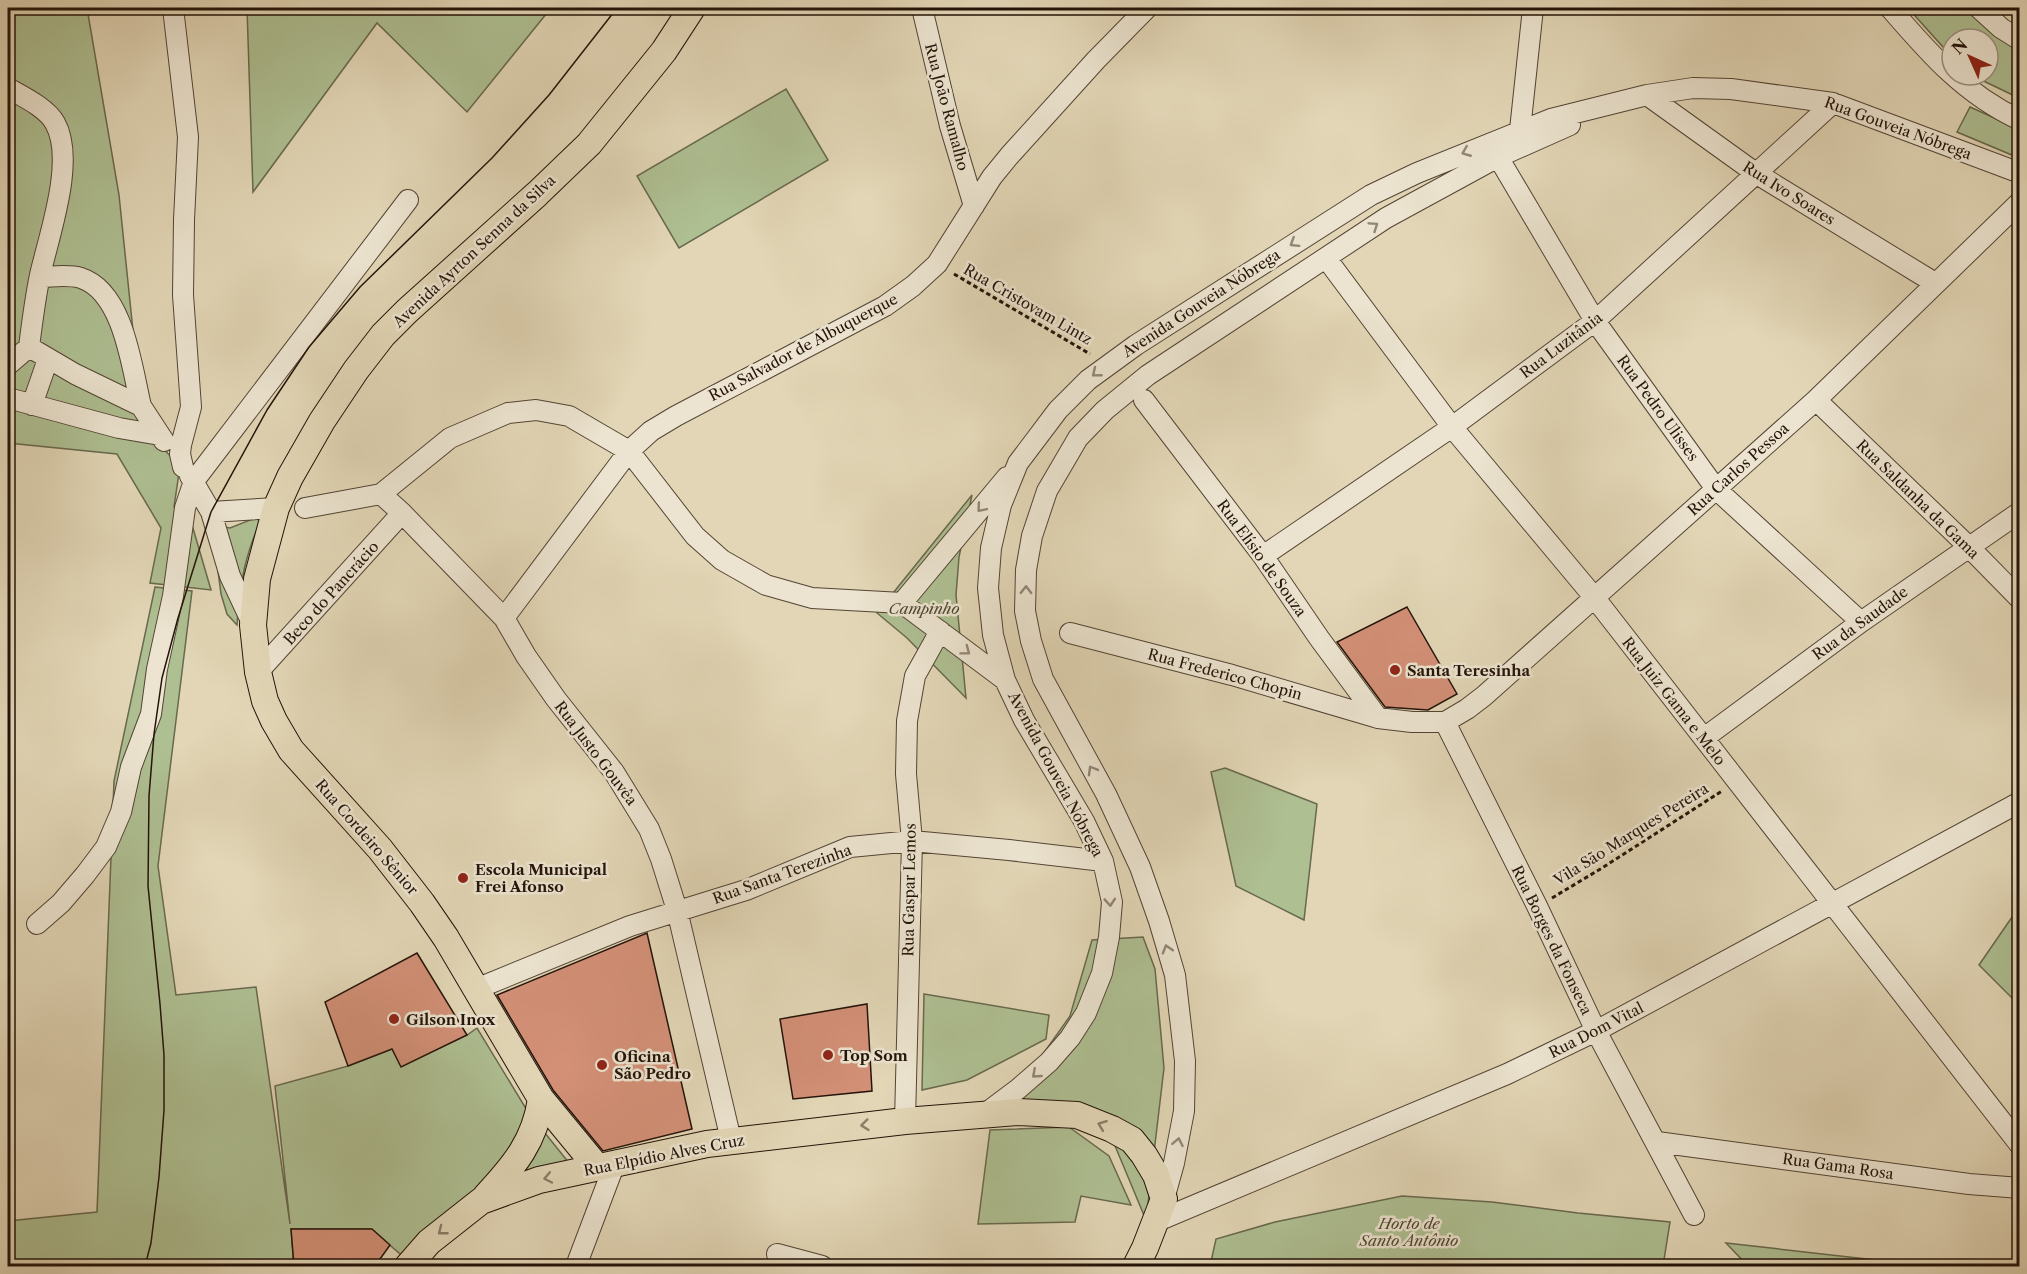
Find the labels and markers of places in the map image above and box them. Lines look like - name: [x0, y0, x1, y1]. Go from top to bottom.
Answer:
- place label: Santa Teresinha: [1407, 661, 1531, 680]
- marker: Santa Teresinha: [1388, 663, 1402, 677]
- place label: Escola Municipal Frei Afonso: [475, 860, 607, 896]
- marker: Escola Municipal Frei Afonso: [456, 871, 470, 885]
- place label: Gilson Inox: [406, 1010, 496, 1029]
- marker: Gilson Inox: [387, 1012, 401, 1026]
- place label: Top Som: [840, 1046, 908, 1065]
- place label: Oficina São Pedro: [614, 1047, 691, 1083]
- marker: Top Som: [821, 1048, 835, 1062]
- marker: Oficina São Pedro: [595, 1058, 609, 1072]

